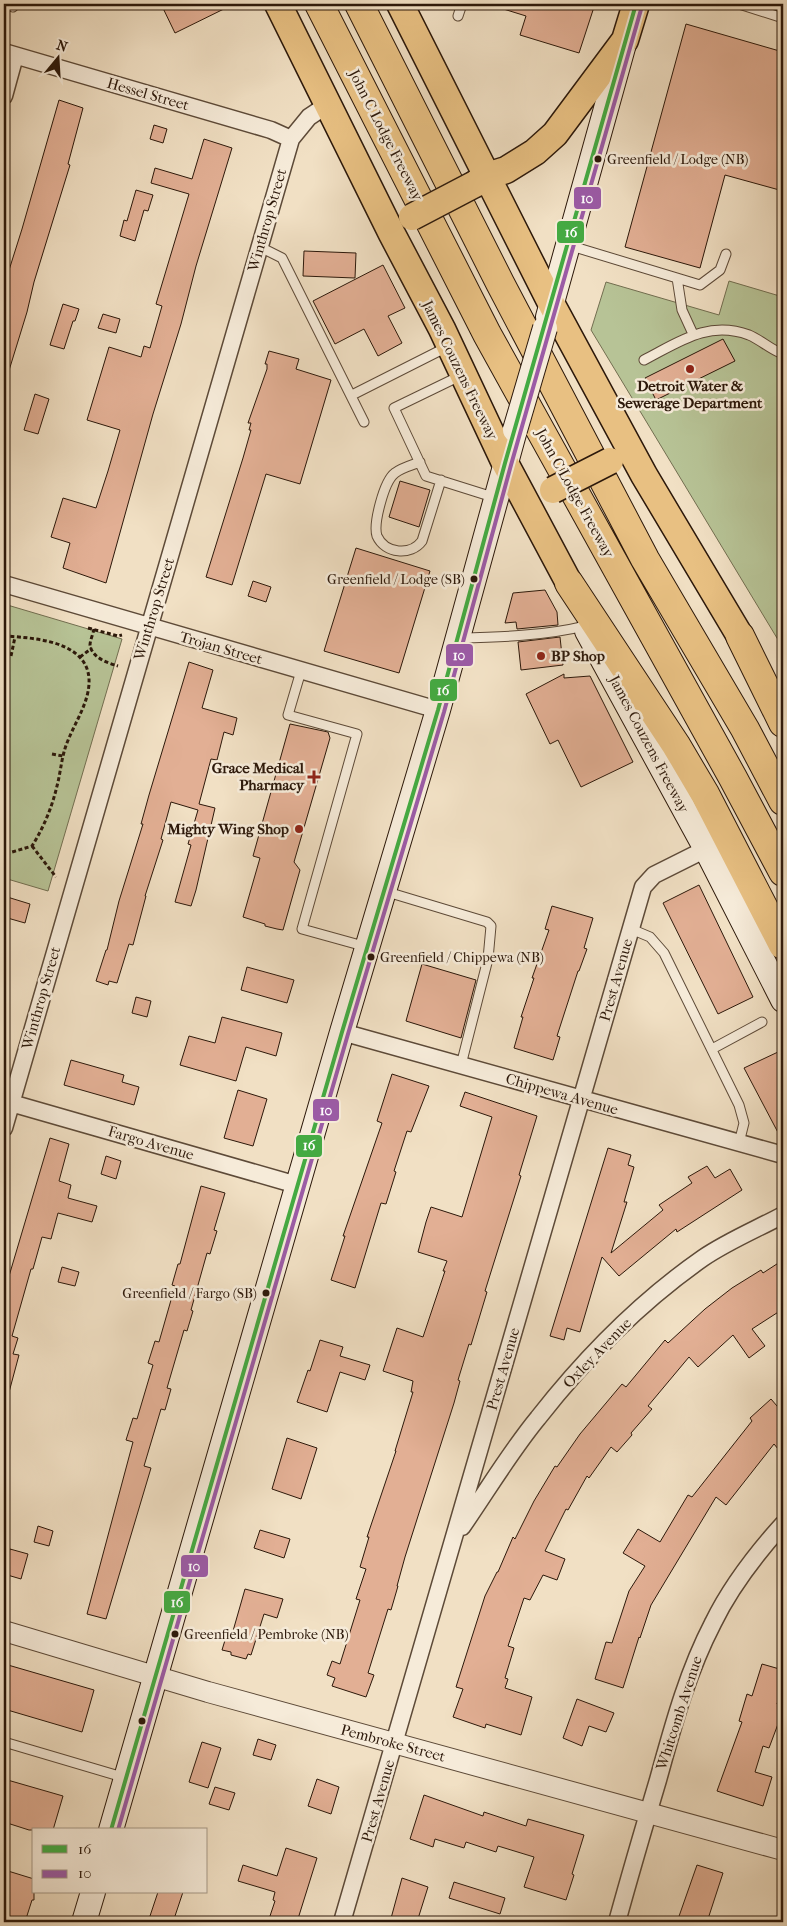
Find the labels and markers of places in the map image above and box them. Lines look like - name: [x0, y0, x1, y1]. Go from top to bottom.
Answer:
- place label: Greenfield / Lodge (NB): [607, 151, 749, 168]
- marker: Greenfield / Lodge (NB): [593, 154, 603, 164]
- marker: Detroit Water & Sewerage Department: [684, 363, 696, 375]
- place label: Detroit Water & Sewerage Department: [618, 377, 763, 412]
- place label: Greenfield / Lodge (SB): [327, 571, 465, 588]
- marker: Greenfield / Lodge (SB): [469, 574, 479, 584]
- place label: BP Shop: [551, 647, 605, 665]
- marker: BP Shop: [535, 650, 547, 662]
- place label: Grace Medical Pharmacy: [212, 759, 305, 794]
- marker: Grace Medical Pharmacy: [308, 771, 320, 783]
- place label: Mighty Wing Shop: [166, 820, 289, 838]
- marker: Mighty Wing Shop: [293, 823, 305, 835]
- place label: Greenfield / Chippewa (NB): [380, 949, 544, 966]
- marker: Greenfield / Chippewa (NB): [366, 952, 376, 962]
- place label: Greenfield / Fargo (SB): [122, 1285, 257, 1302]
- marker: Greenfield / Fargo (SB): [261, 1288, 271, 1298]
- place label: Greenfield / Pembroke (NB): [184, 1626, 349, 1643]
- marker: Greenfield / Pembroke (NB): [170, 1629, 180, 1639]
- unlabelled marker: [137, 1716, 147, 1726]

